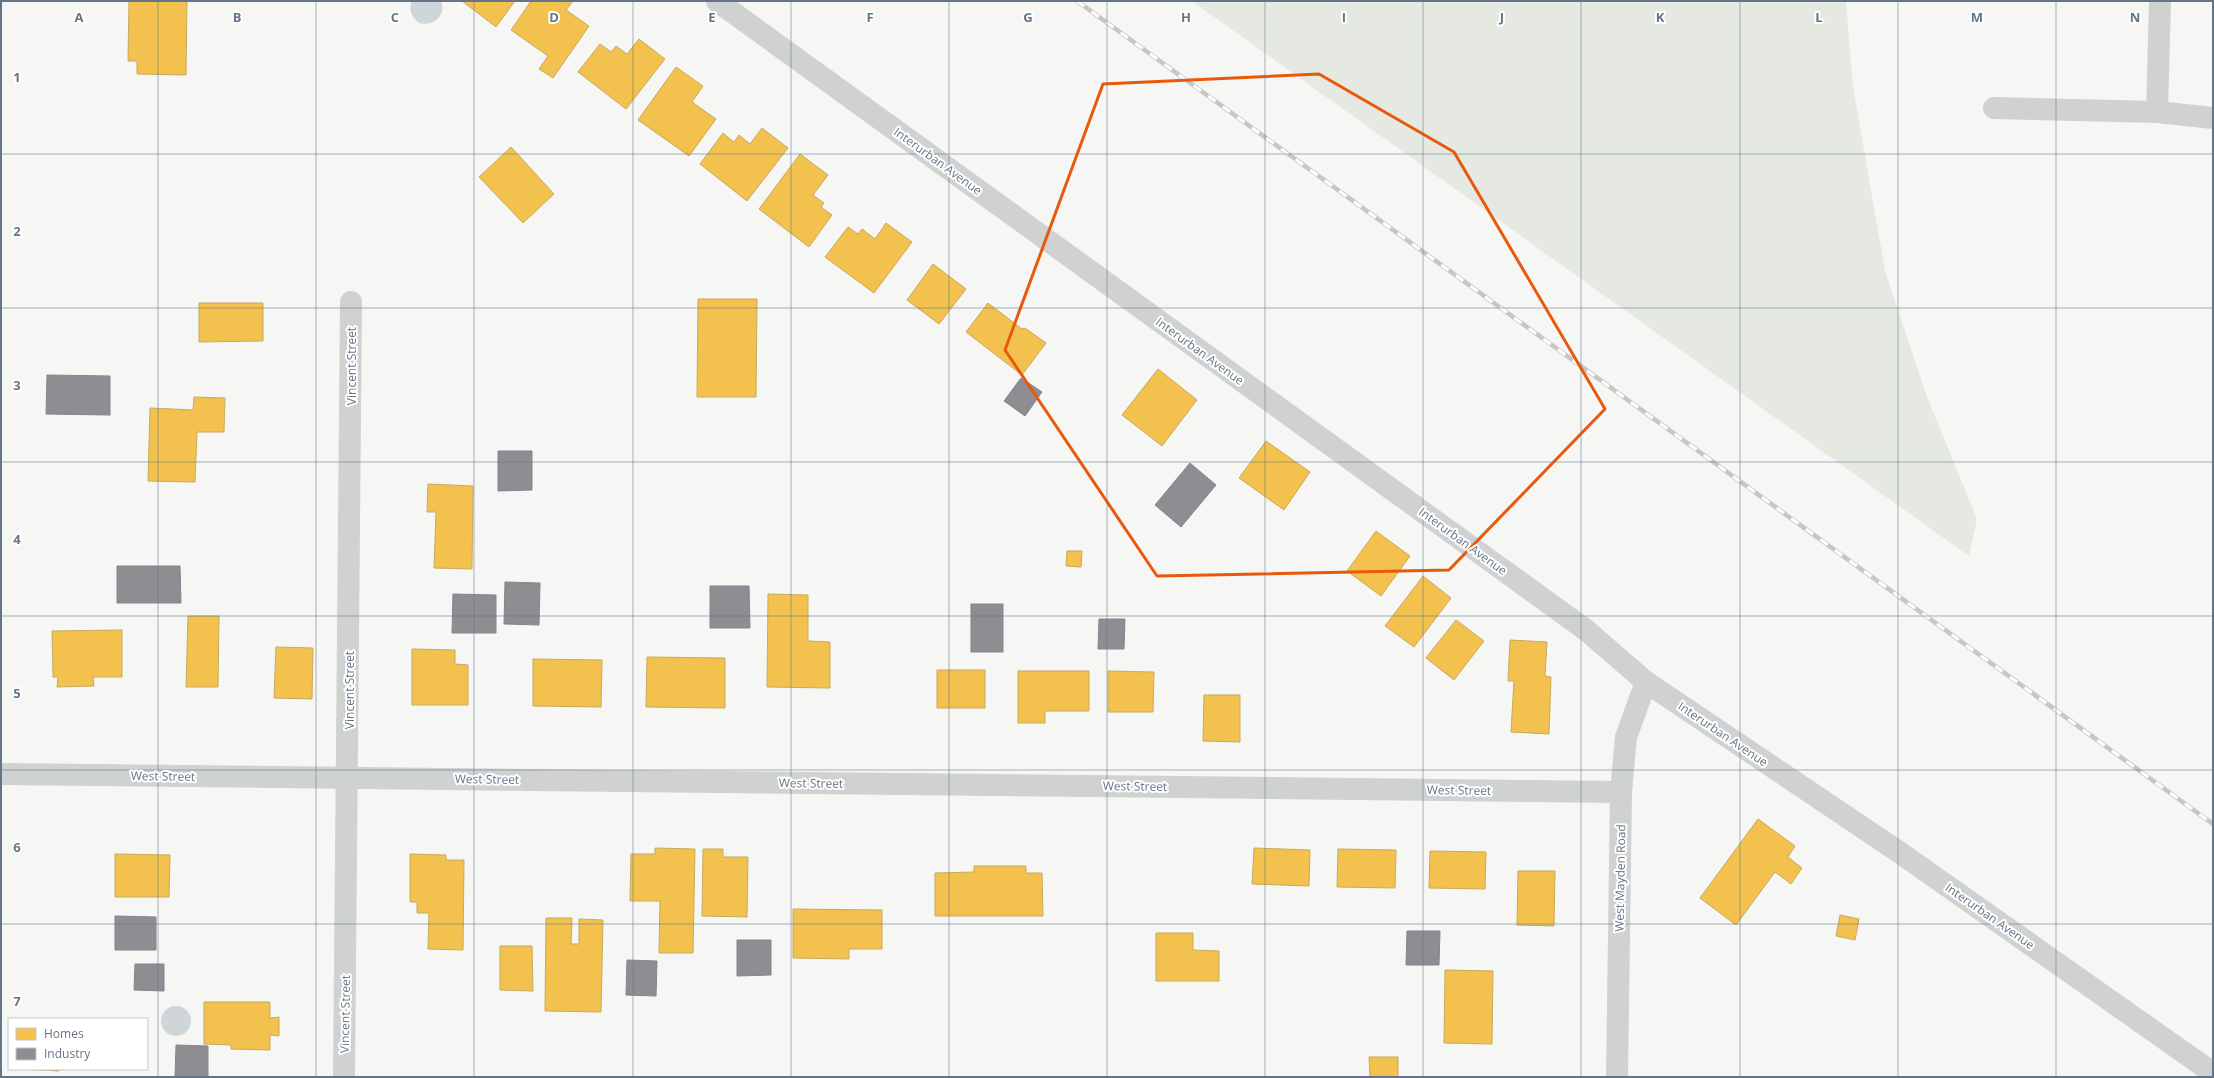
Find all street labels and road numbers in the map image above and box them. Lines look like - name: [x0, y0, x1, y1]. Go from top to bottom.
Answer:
- street label: Interurban Avenue: [890, 123, 986, 199]
- street label: Interurban Avenue: [1152, 313, 1248, 389]
- street label: Vincent Street: [343, 327, 360, 405]
- street label: Interurban Avenue: [1415, 503, 1511, 579]
- street label: Vincent Street: [341, 651, 358, 729]
- street label: Interurban Avenue: [1675, 698, 1772, 771]
- street label: West Street: [131, 767, 195, 785]
- street label: West Street: [455, 770, 519, 788]
- street label: West Street: [779, 774, 843, 792]
- street label: West Street: [1103, 777, 1167, 795]
- street label: West Street: [1427, 781, 1491, 799]
- street label: West Mayden Road: [1611, 824, 1629, 932]
- street label: Interurban Avenue: [1942, 879, 2038, 953]
- street label: Vincent Street: [336, 975, 354, 1053]

